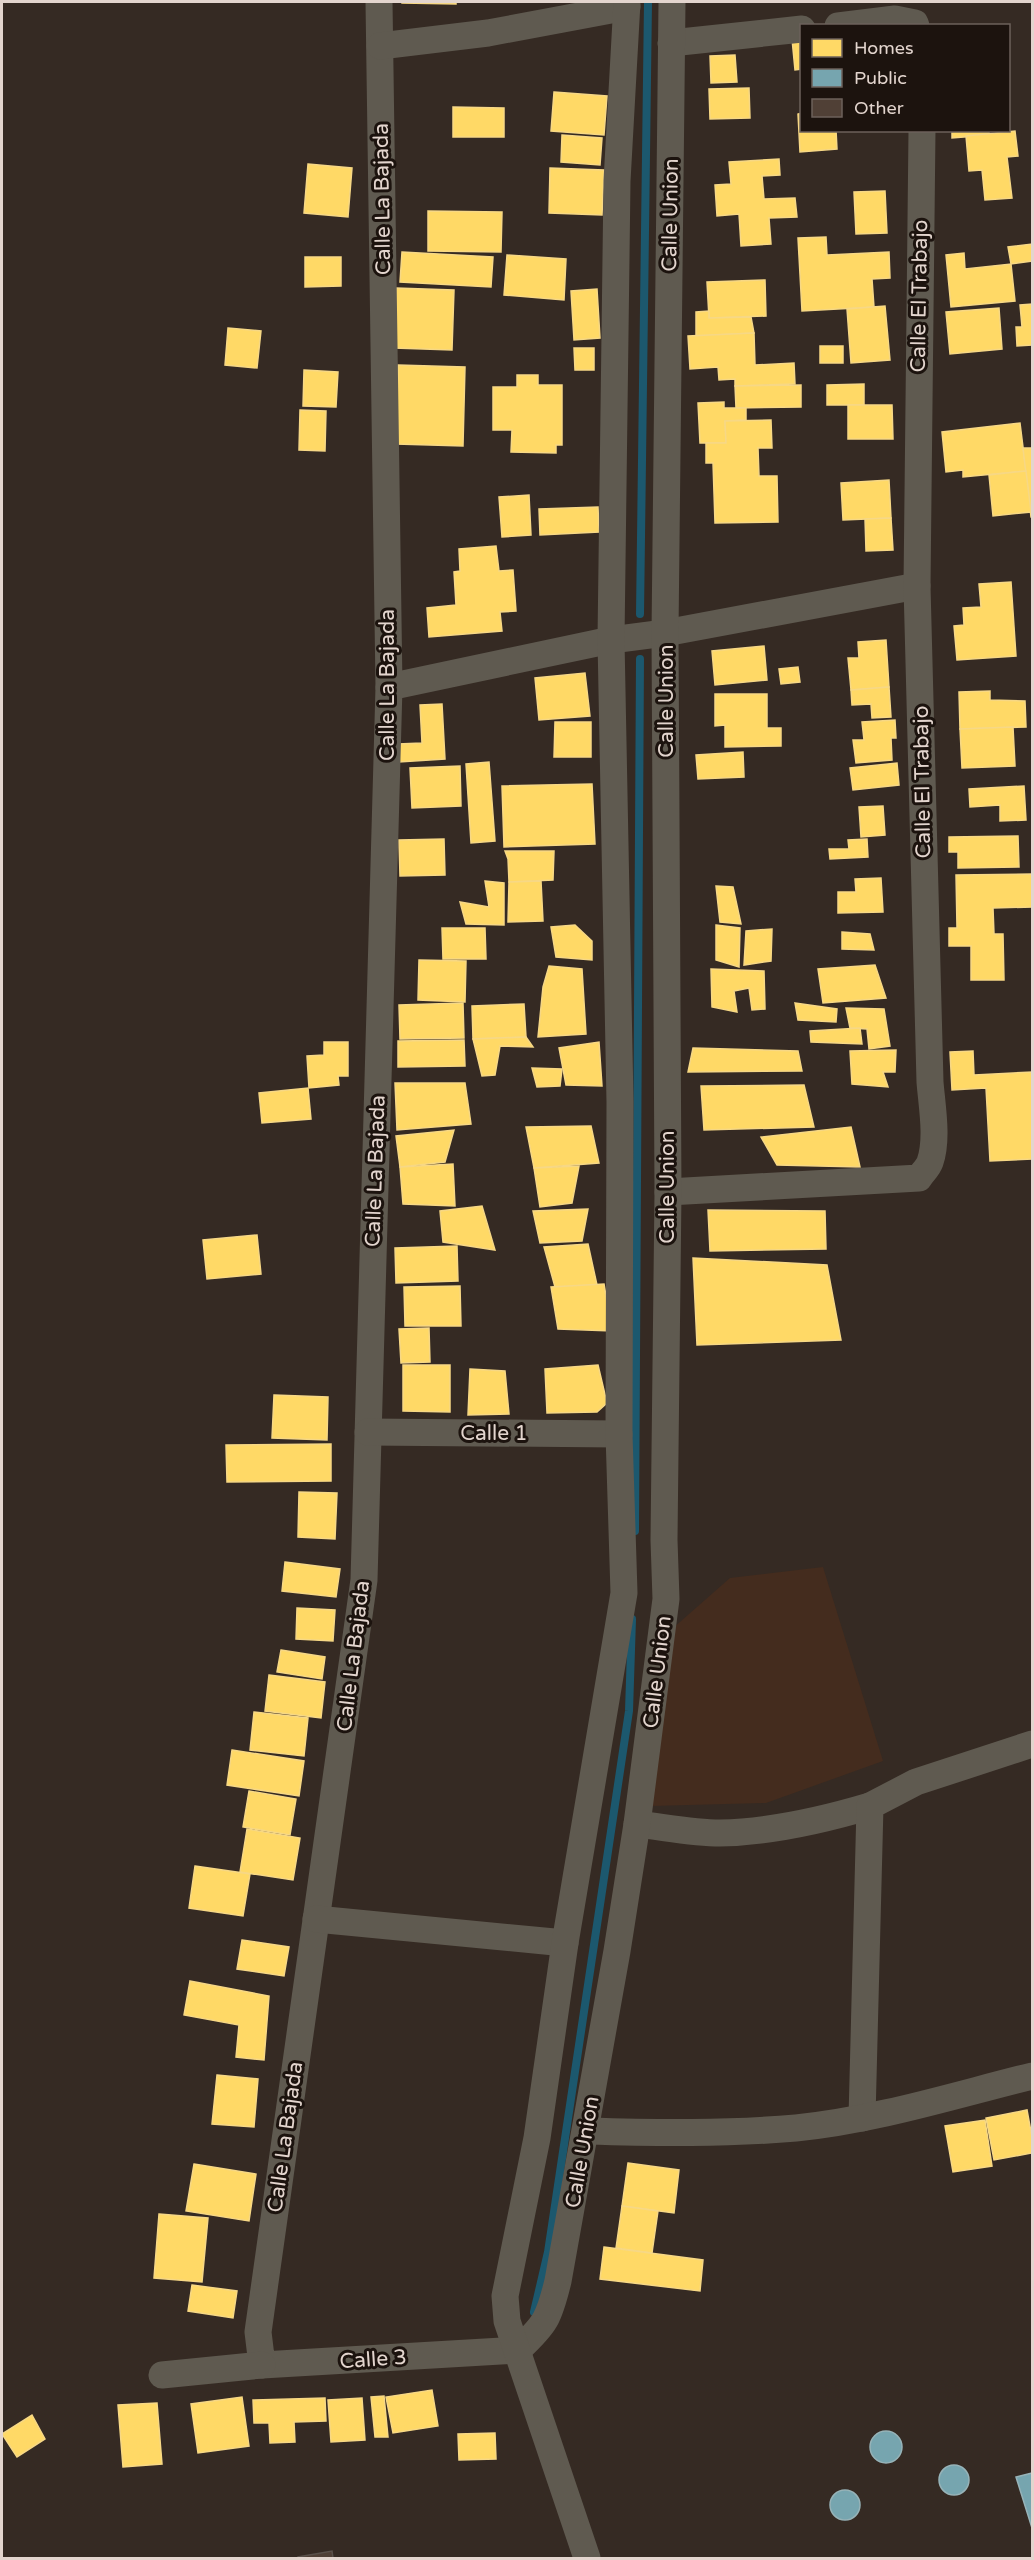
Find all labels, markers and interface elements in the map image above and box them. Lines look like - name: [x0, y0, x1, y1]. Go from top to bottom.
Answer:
- legend: [800, 24, 1010, 132]
- text: Homes: [854, 37, 914, 59]
- text: Public: [854, 67, 907, 89]
- text: Other: [854, 97, 904, 119]
- street label: Calle La Bajada: [369, 123, 396, 275]
- street label: Calle Union: [657, 158, 684, 272]
- street label: Calle El Trabajo: [906, 219, 933, 373]
- street label: Calle La Bajada: [375, 609, 400, 761]
- street label: Calle Union: [654, 644, 679, 758]
- street label: Calle El Trabajo: [909, 705, 936, 859]
- street label: Calle La Bajada: [360, 1095, 391, 1247]
- street label: Calle Union: [655, 1130, 680, 1244]
- street label: Calle 1: [460, 1421, 528, 1446]
- street label: Calle La Bajada: [332, 1579, 375, 1733]
- street label: Calle Union: [638, 1614, 677, 1730]
- street label: Calle La Bajada: [263, 2060, 308, 2214]
- street label: Calle Union: [560, 2094, 605, 2210]
- street label: Calle 3: [339, 2345, 408, 2374]

